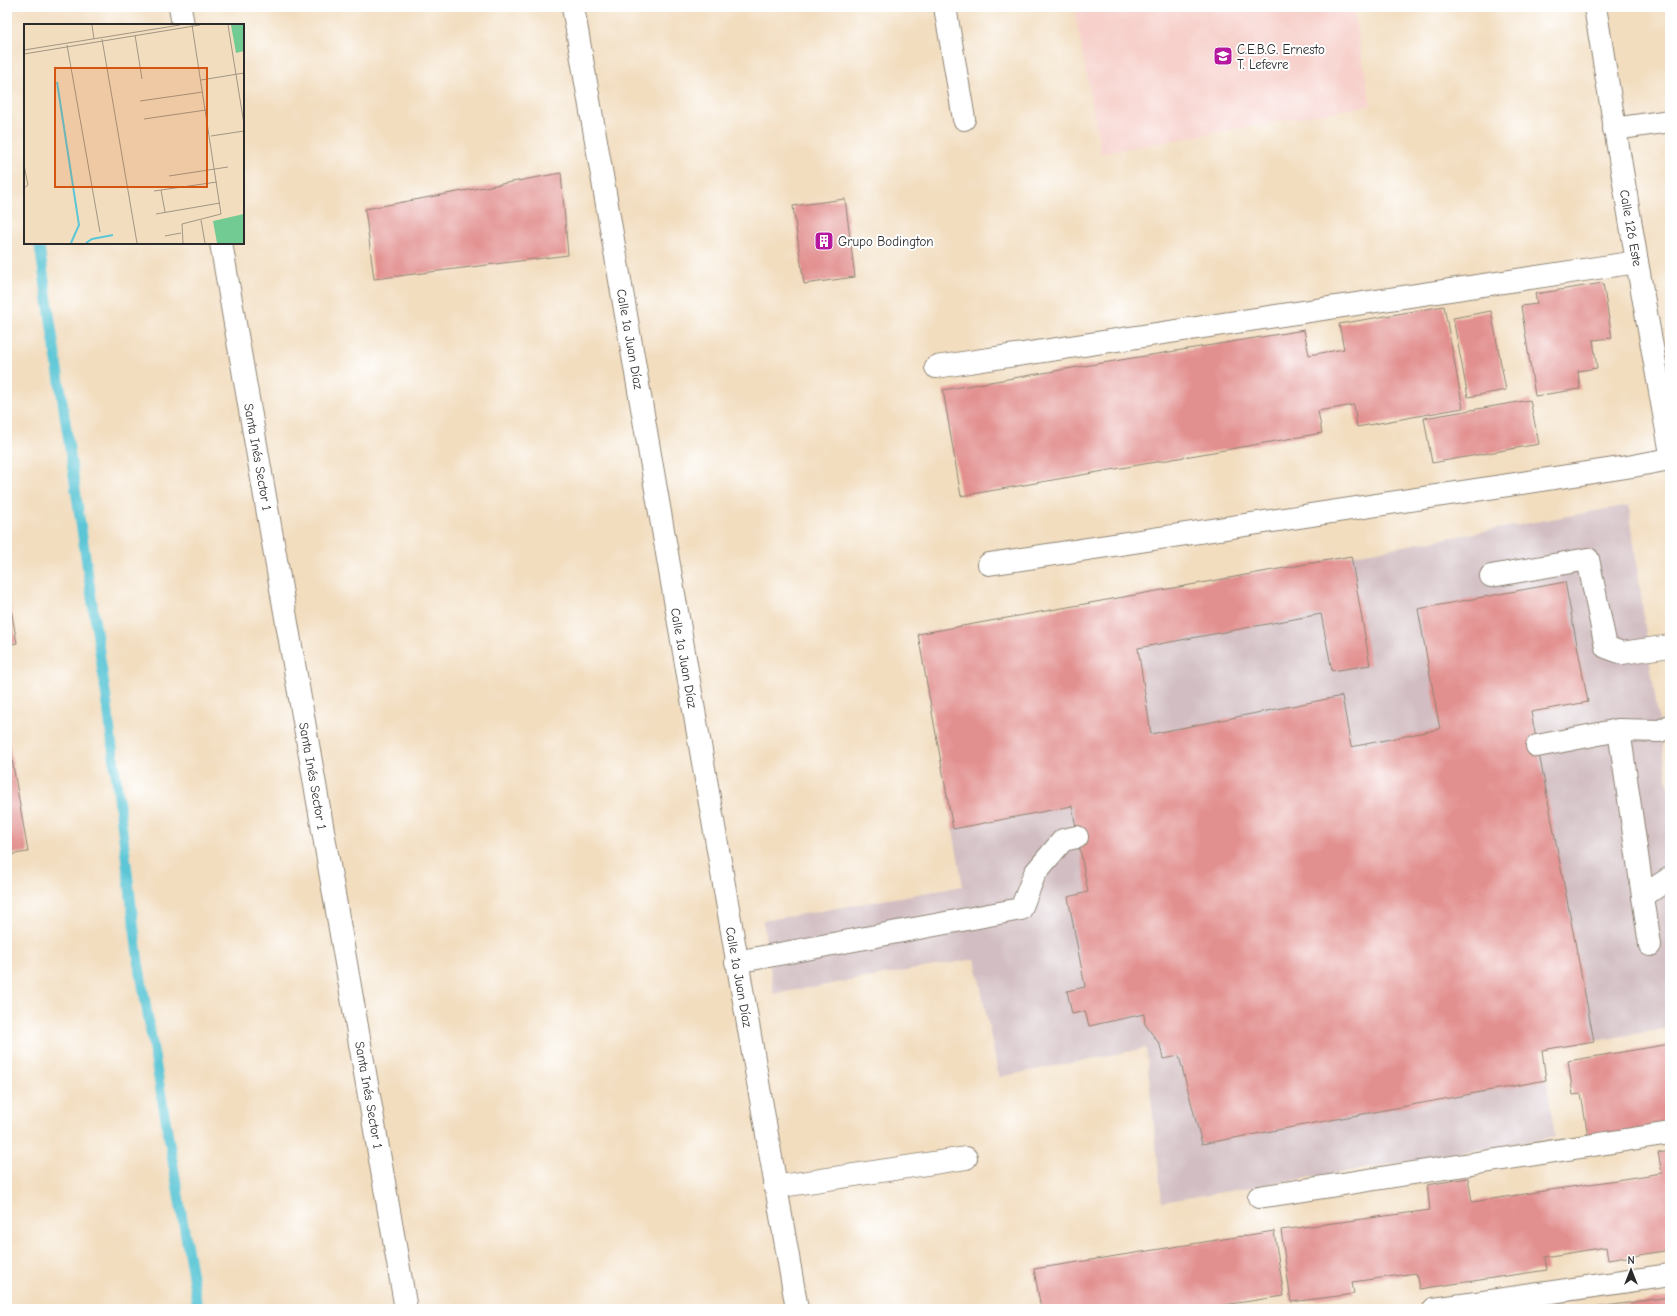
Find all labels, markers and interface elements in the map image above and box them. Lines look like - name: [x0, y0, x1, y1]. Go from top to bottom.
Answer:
- inset map: [24, 24, 244, 244]
- place label: C.E.B.G. Ernesto T. Lefevre: [1237, 42, 1325, 72]
- school or university icon: C.E.B.G. Ernesto T. Lefevre: [1212, 45, 1234, 67]
- street label: Calle 126 Este: [1617, 188, 1645, 268]
- building icon: Grupo Bodington: [813, 230, 835, 252]
- place label: Grupo Bodington: [838, 234, 934, 249]
- street label: Calle 1a Juan Díaz: [614, 288, 646, 391]
- street label: Santa Inés Sector 1: [241, 402, 275, 512]
- street label: Calle 1a Juan Díaz: [668, 607, 700, 710]
- street label: Santa Inés Sector 1: [296, 721, 330, 831]
- street label: Calle 1a Juan Díaz: [723, 926, 755, 1029]
- street label: Santa Inés Sector 1: [352, 1040, 386, 1150]
- north arrow: [1611, 1250, 1651, 1290]
- text: N: [1627, 1254, 1635, 1267]

